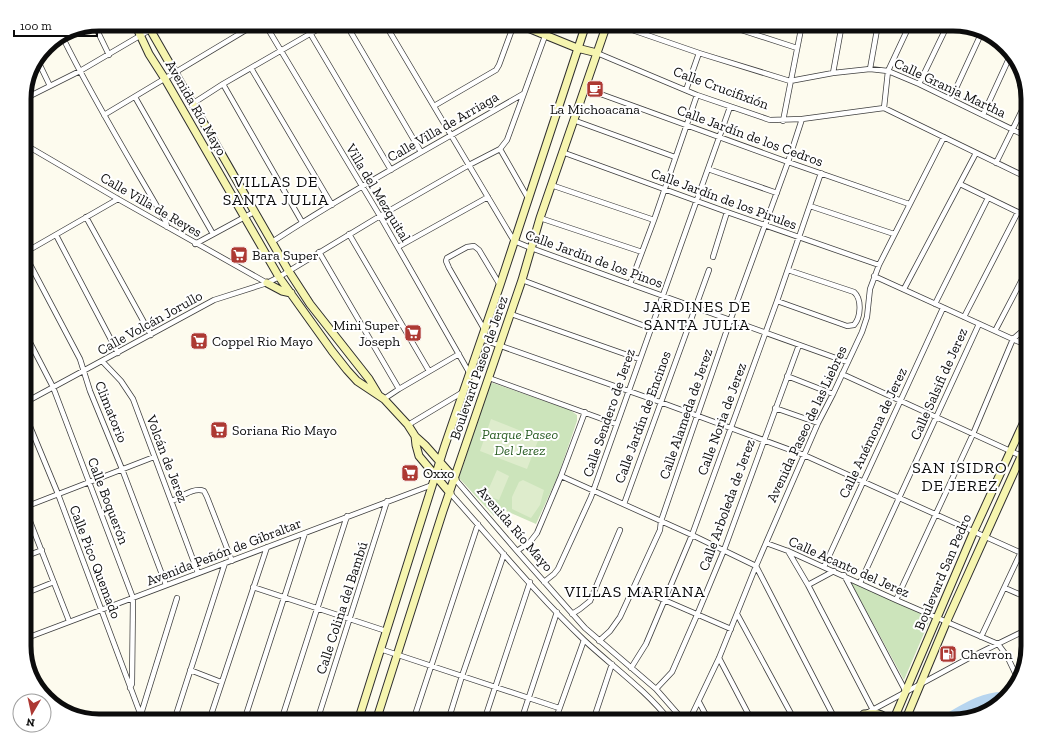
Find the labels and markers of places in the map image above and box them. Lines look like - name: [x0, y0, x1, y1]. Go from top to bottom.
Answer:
- cafe icon: La Michoacana: [585, 79, 605, 99]
- place label: La Michoacana: [550, 101, 640, 118]
- supermarket icon: Bara Super: [229, 245, 249, 265]
- place label: Bara Super: [252, 247, 319, 264]
- place label: Mini Super Joseph: [333, 317, 400, 350]
- supermarket icon: Mini Super Joseph: [403, 323, 423, 343]
- supermarket icon: Coppel Rio Mayo: [189, 331, 209, 351]
- place label: Coppel Rio Mayo: [212, 333, 313, 350]
- supermarket icon: Soriana Rio Mayo: [209, 420, 229, 440]
- place label: Soriana Rio Mayo: [232, 422, 337, 439]
- supermarket icon: Oxxo: [400, 463, 420, 483]
- place label: Oxxo: [423, 465, 454, 482]
- fuel station icon: Chevron: [938, 644, 958, 664]
- place label: Chevron: [961, 646, 1012, 663]

